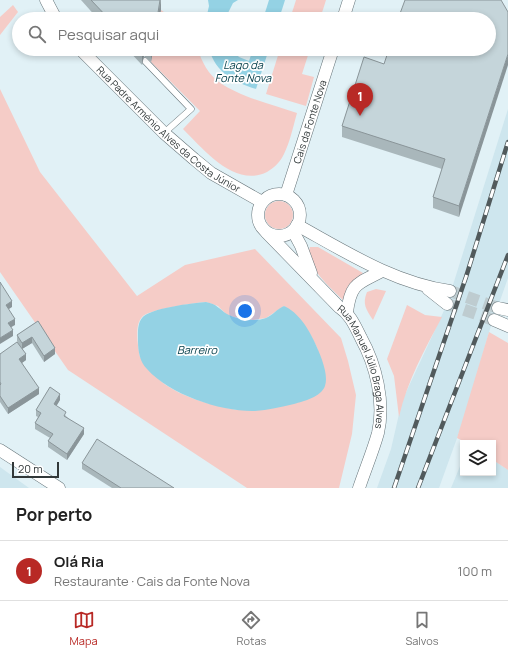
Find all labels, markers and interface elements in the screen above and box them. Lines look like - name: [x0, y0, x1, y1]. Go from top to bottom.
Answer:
- search box: [12, 12, 496, 56]
- icon: search: [26, 23, 48, 45]
- text: Pesquisar aqui: [58, 24, 159, 45]
- water label: Lago da Fonte Nova: [215, 57, 272, 85]
- street label: Rua Padre Arménio Alves da Costa Júnior: [94, 63, 244, 196]
- street label: Cais da Fonte Nova: [290, 78, 330, 165]
- pin: 1: [347, 83, 373, 116]
- your location: [235, 301, 255, 321]
- street label: Rua Manuel Júlio Braga Alves: [335, 301, 387, 430]
- water label: Barreiro: [177, 342, 219, 357]
- map controls: [460, 440, 496, 476]
- button: layers: [460, 440, 496, 476]
- scale bar: [12, 460, 59, 479]
- text: 20 m: [18, 461, 43, 476]
- text: Por perto: [16, 503, 92, 526]
- text: Olá Ria: [54, 551, 104, 572]
- text: 1: [26, 562, 32, 580]
- text: 100 m: [457, 562, 492, 580]
- text: Restaurante · Cais da Fonte Nova: [54, 572, 250, 590]
- tab: Mapa: [70, 609, 98, 648]
- tab: Rotas: [237, 609, 266, 648]
- tab: Salvos: [405, 609, 438, 648]

